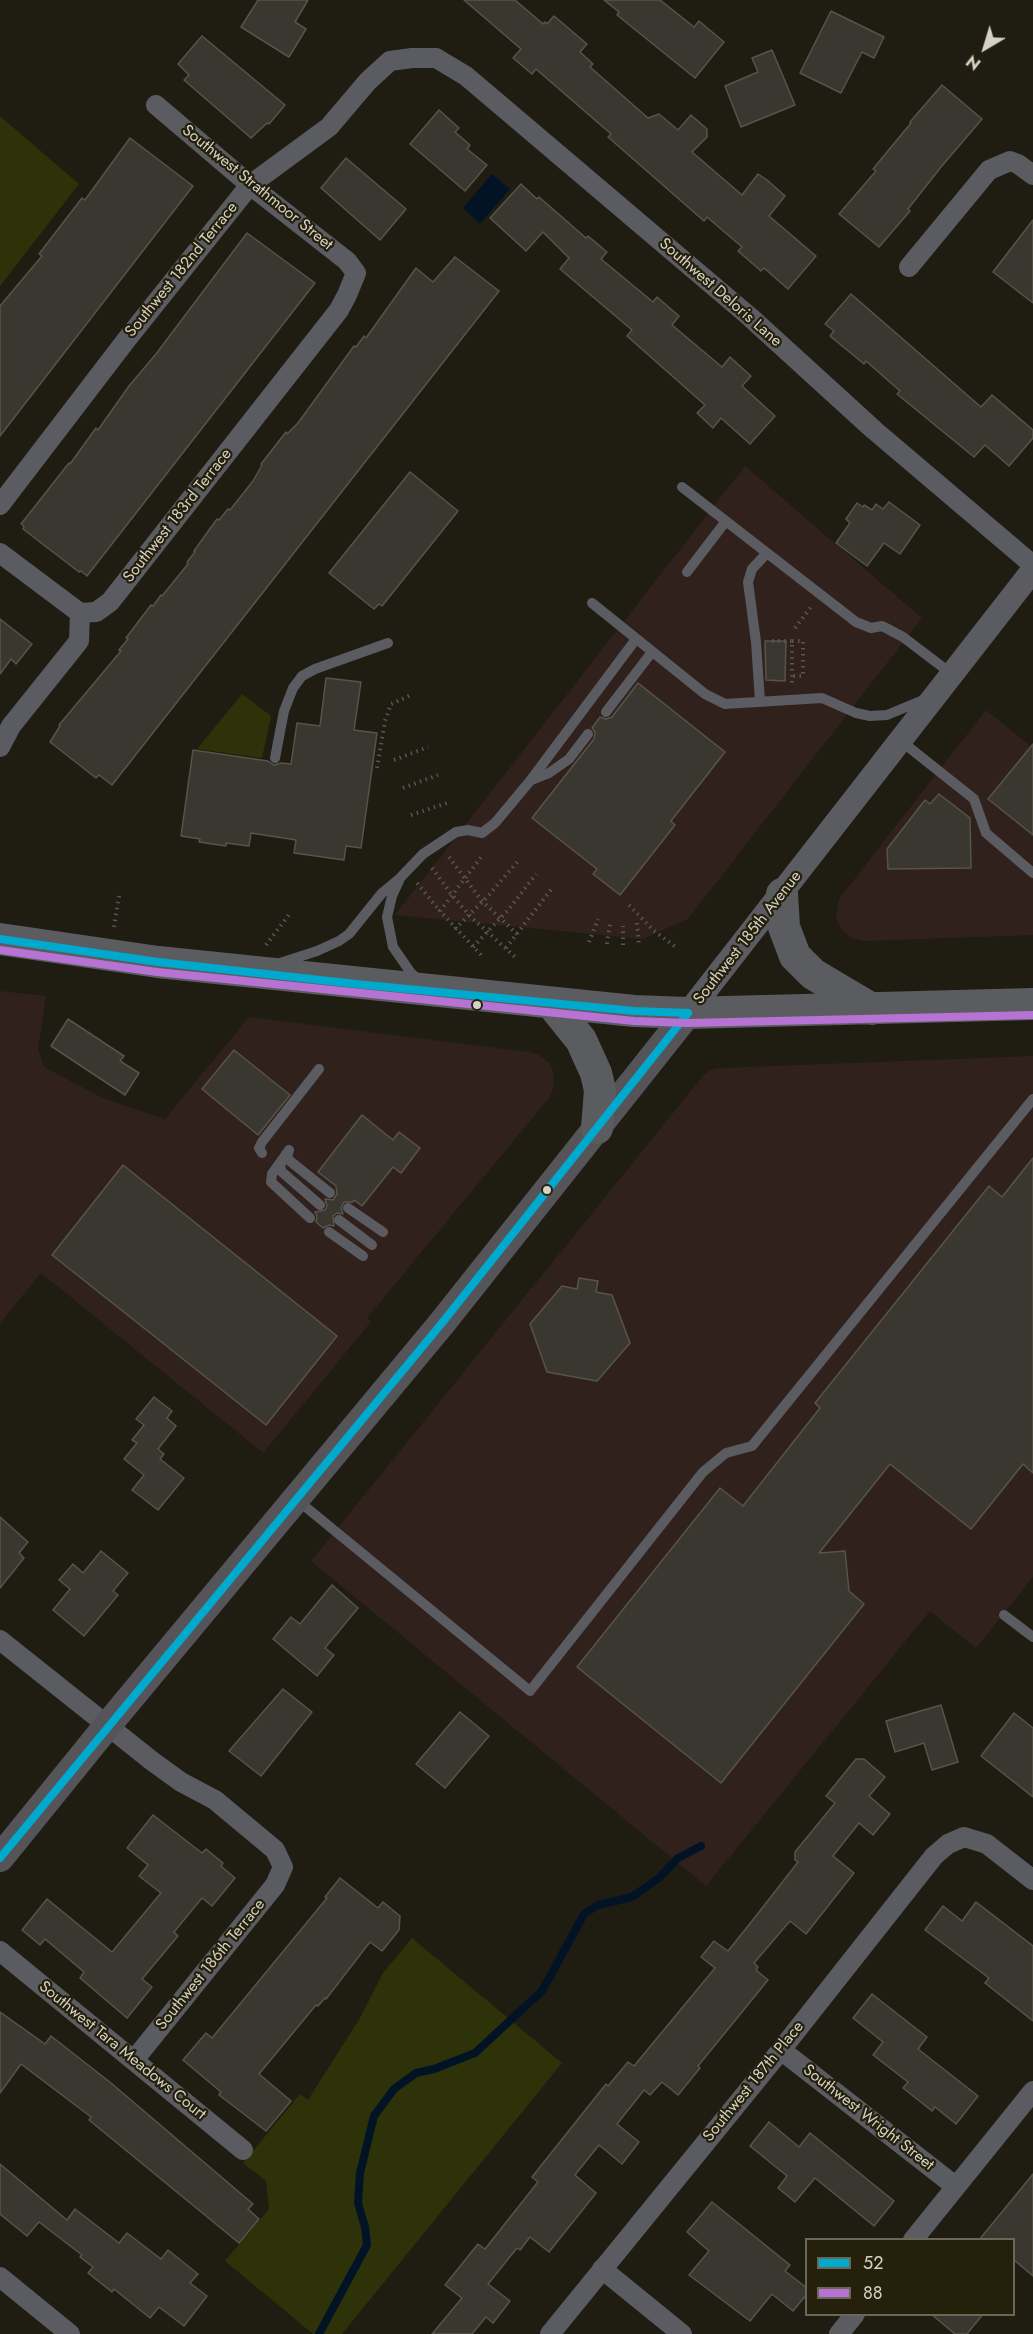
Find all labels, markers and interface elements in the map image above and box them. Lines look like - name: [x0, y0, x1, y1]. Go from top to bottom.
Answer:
- north arrow: [955, 18, 1015, 78]
- text: N: [962, 50, 986, 76]
- street label: Southwest Strathmoor Street: [178, 121, 336, 255]
- street label: Southwest 182nd Terrace: [122, 199, 242, 341]
- street label: Southwest Deloris Lane: [655, 235, 785, 351]
- street label: Southwest 183rd Terrace: [120, 445, 236, 587]
- street label: Southwest 185th Avenue: [690, 868, 806, 1008]
- unlabelled marker: [471, 999, 483, 1011]
- unlabelled marker: [541, 1184, 553, 1196]
- street label: Southwest 186th Terrace: [152, 1896, 270, 2034]
- street label: Southwest Tara Meadows Court: [35, 1978, 209, 2124]
- street label: Southwest 187th Place: [700, 2018, 808, 2146]
- street label: Southwest Wright Street: [799, 2061, 937, 2175]
- legend: [805, 2238, 1015, 2316]
- text: 52: [863, 2250, 883, 2276]
- text: 88: [863, 2280, 883, 2306]

